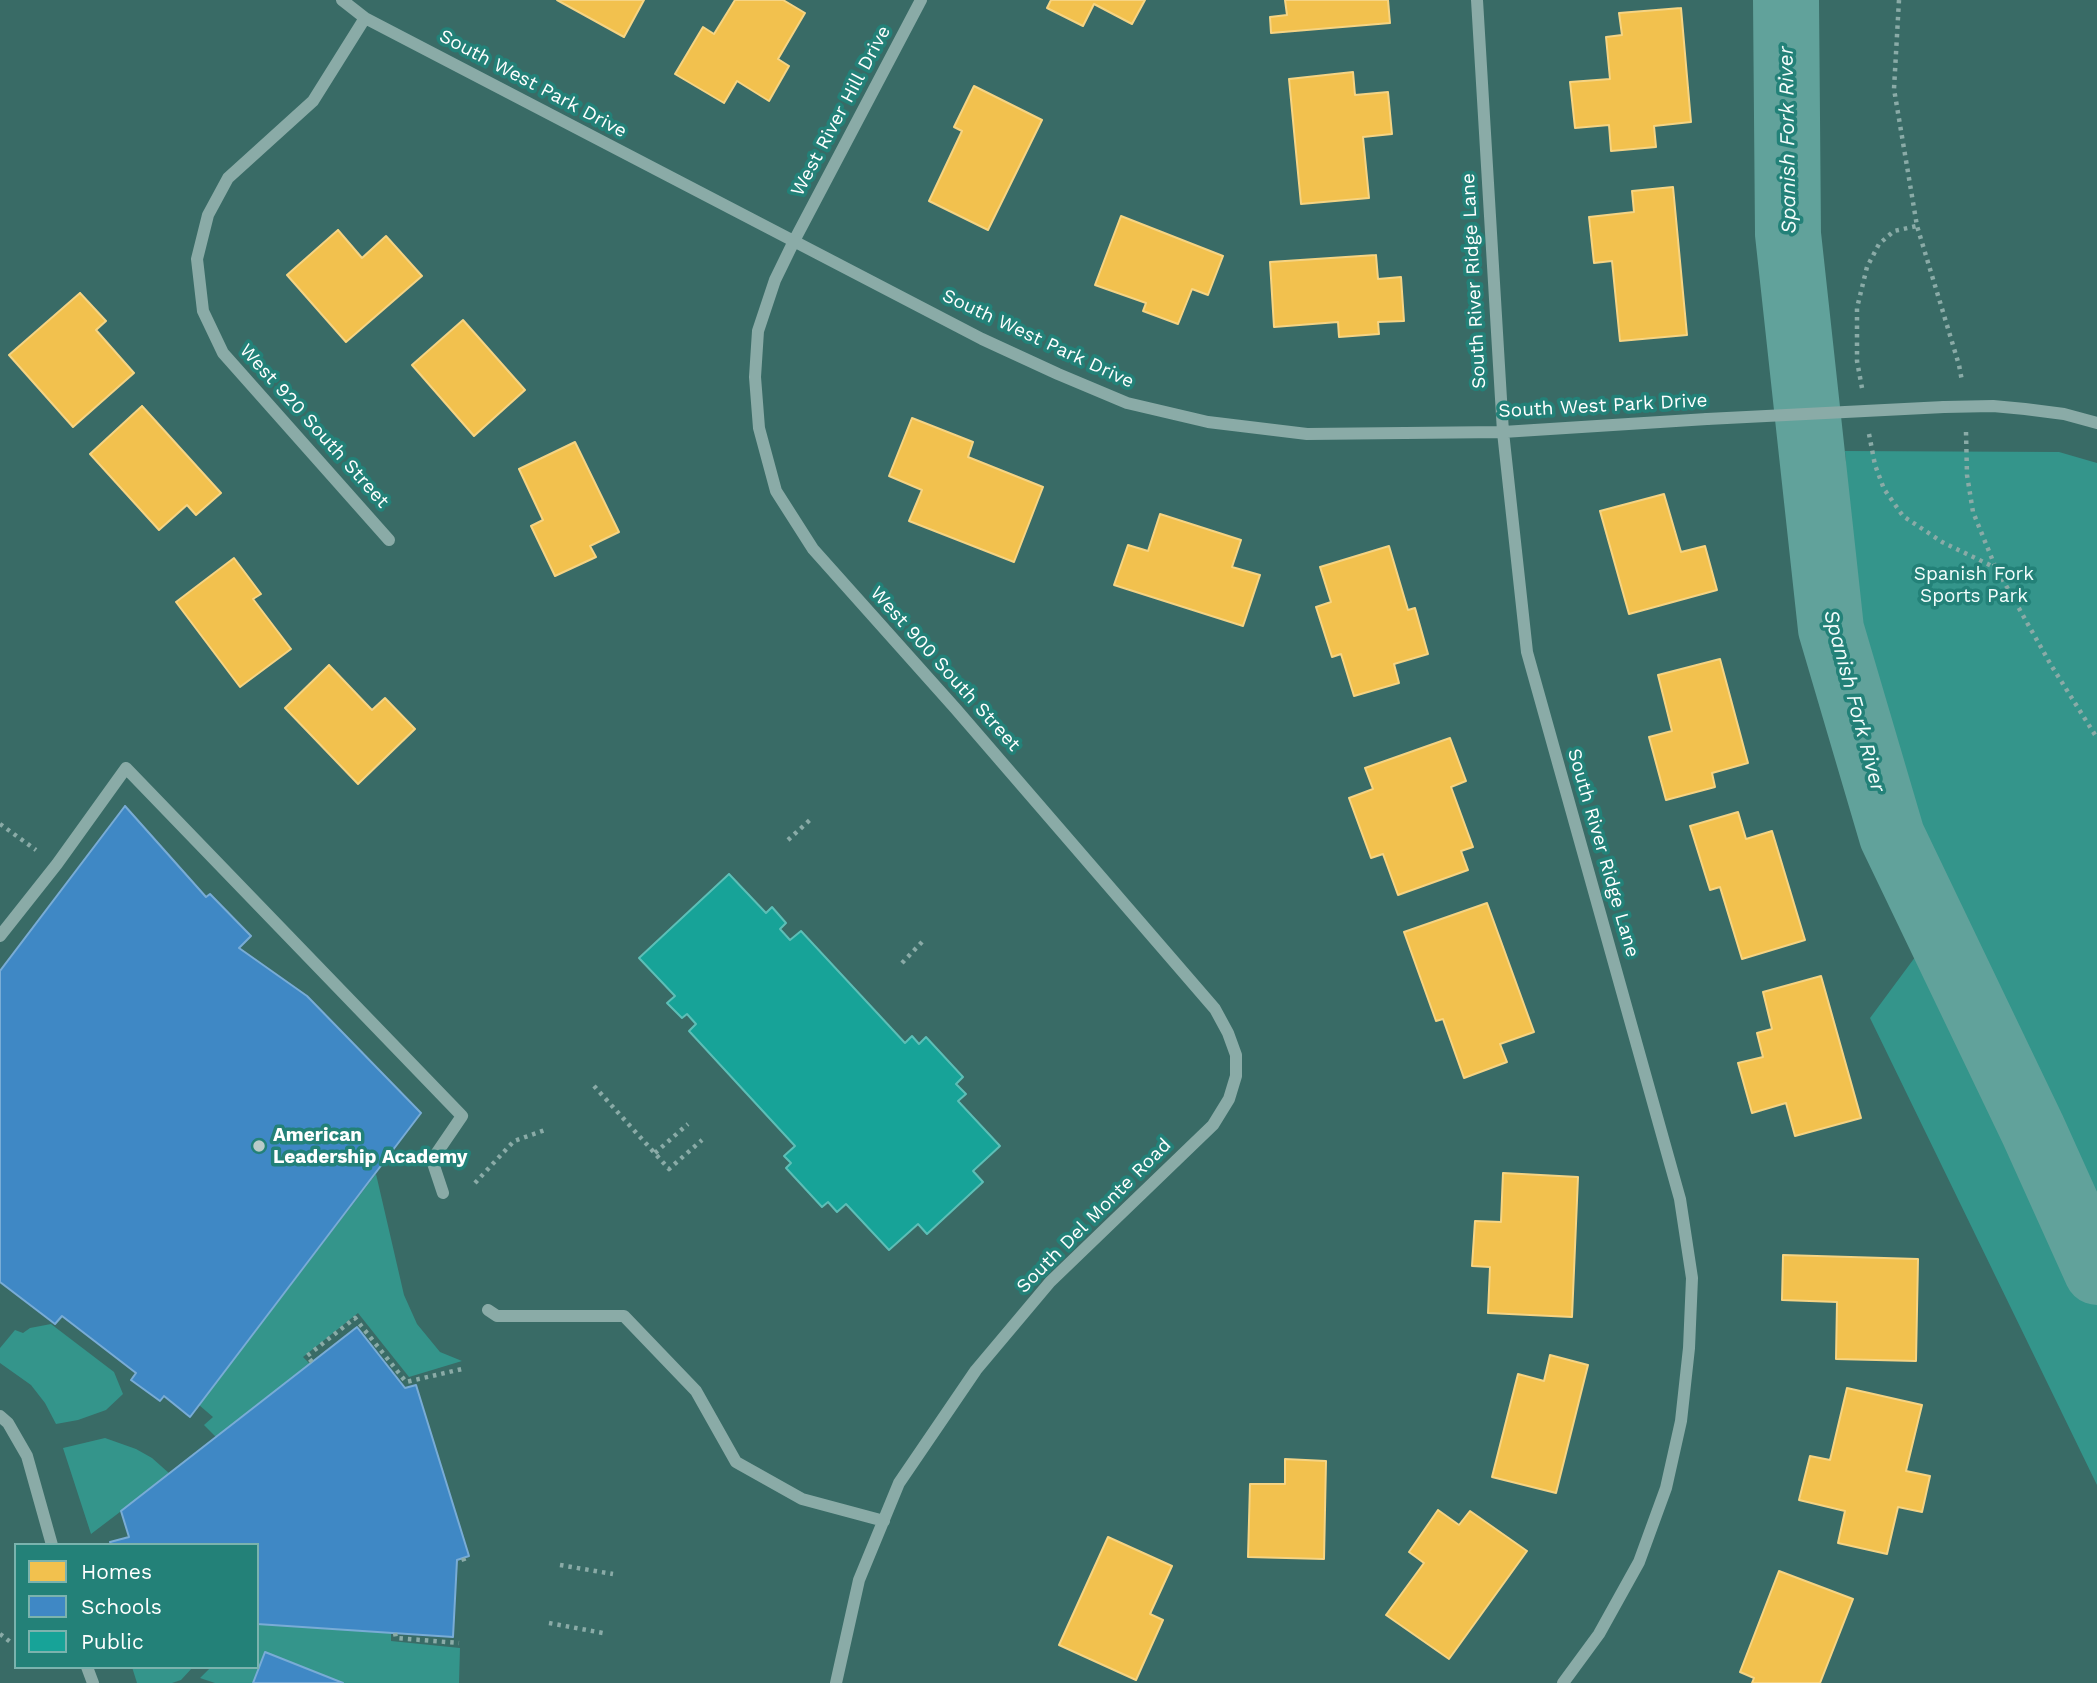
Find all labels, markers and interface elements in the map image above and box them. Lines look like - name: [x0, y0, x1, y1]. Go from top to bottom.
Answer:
- street label: West River Hill Drive: [786, 22, 896, 200]
- street label: South West Park Drive: [435, 25, 631, 143]
- water label: Spanish Fork River: [1774, 46, 1802, 234]
- street label: South River Ridge Lane: [1457, 173, 1491, 389]
- street label: South West Park Drive: [938, 284, 1138, 394]
- street label: West 920 South Street: [234, 339, 394, 513]
- street label: South West Park Drive: [1498, 389, 1708, 423]
- park label: Spanish Fork Sports Park: [1914, 563, 2034, 607]
- street label: West 900 South Street: [865, 582, 1025, 756]
- water label: Spanish Fork River: [1818, 607, 1890, 795]
- street label: South River Ridge Lane: [1562, 746, 1644, 960]
- place label: American Leadership Academy: [273, 1124, 467, 1168]
- street label: South Del Monte Road: [1012, 1134, 1176, 1298]
- marker: American Leadership Academy: [251, 1138, 267, 1154]
- legend: [14, 1543, 259, 1669]
- text: Homes: [81, 1559, 152, 1584]
- text: Schools: [81, 1594, 162, 1619]
- text: Public: [81, 1629, 144, 1654]

